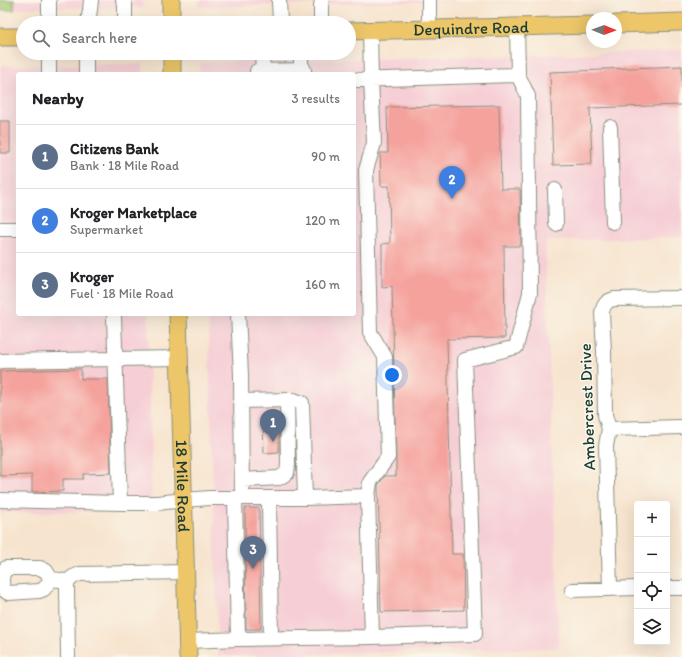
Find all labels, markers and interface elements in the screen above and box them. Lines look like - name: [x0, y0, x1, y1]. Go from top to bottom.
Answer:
- north arrow: [586, 12, 622, 48]
- search box: [16, 16, 356, 60]
- street label: Dequindre Road: [413, 17, 529, 39]
- icon: search: [30, 27, 52, 49]
- text: Search here: [62, 29, 137, 47]
- text: Nearby: [32, 88, 84, 108]
- text: 3 results: [291, 91, 340, 106]
- text: Citizens Bank: [70, 140, 159, 158]
- text: 1: [42, 149, 48, 164]
- text: 90 m: [311, 149, 340, 164]
- text: Bank · 18 Mile Road: [70, 158, 179, 173]
- pin: 2: [439, 166, 465, 199]
- text: Kroger Marketplace: [70, 204, 197, 222]
- text: 2: [42, 213, 48, 228]
- text: 120 m: [305, 213, 340, 228]
- text: Supermarket: [70, 222, 143, 237]
- text: Kroger: [70, 268, 114, 286]
- text: 3: [41, 277, 49, 292]
- text: 160 m: [305, 277, 340, 292]
- text: Fuel · 18 Mile Road: [70, 286, 173, 301]
- street label: Ambercrest Drive: [575, 343, 599, 471]
- your location: [382, 365, 402, 385]
- pin: 1: [260, 409, 286, 442]
- street label: 18 Mile Road: [172, 439, 194, 533]
- map controls: [634, 501, 670, 645]
- button: +: [634, 501, 670, 537]
- pin: 3: [240, 536, 266, 569]
- button: −: [634, 537, 670, 573]
- button: locate: [634, 573, 670, 609]
- button: layers: [634, 609, 670, 645]

